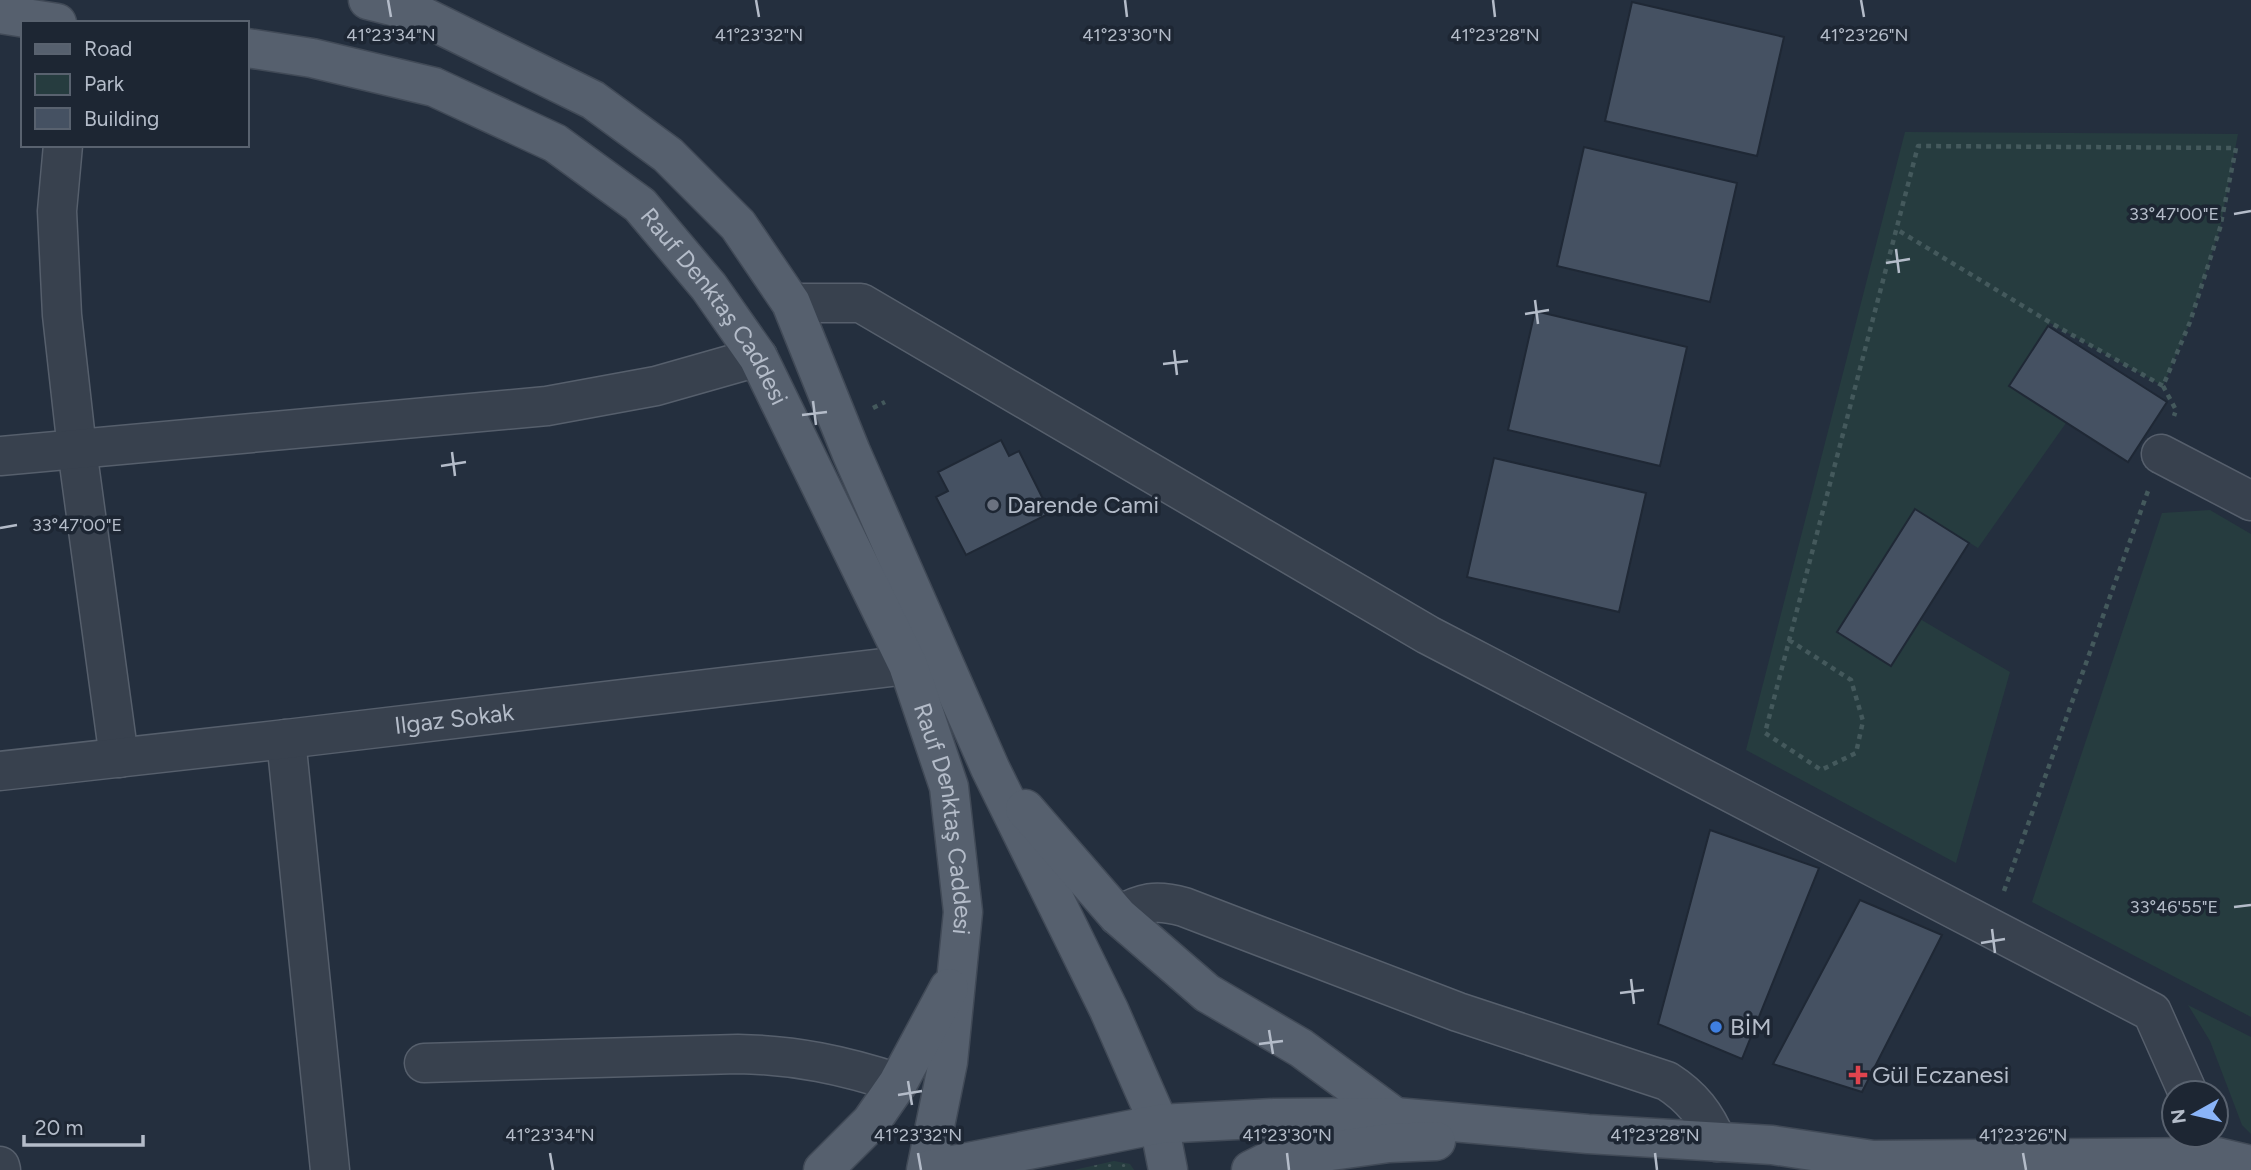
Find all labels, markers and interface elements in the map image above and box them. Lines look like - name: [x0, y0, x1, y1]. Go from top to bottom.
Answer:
- legend: [21, 21, 248, 147]
- text: 41°23'34"N: [346, 24, 436, 46]
- text: 41°23'32"N: [715, 24, 803, 46]
- text: 41°23'30"N: [1082, 24, 1172, 46]
- text: 41°23'28"N: [1450, 24, 1540, 46]
- text: 41°23'26"N: [1820, 24, 1908, 46]
- text: Road: [84, 36, 132, 61]
- text: Park: [84, 71, 125, 96]
- text: Building: [84, 106, 159, 131]
- street label: Rauf Denktaş Caddesi: [635, 202, 794, 410]
- text: 33°47'00"E: [2129, 203, 2219, 225]
- place label: Darende Cami: [1007, 490, 1159, 519]
- marker: Darende Cami: [985, 497, 1001, 513]
- text: 33°47'00"E: [32, 514, 122, 536]
- street label: Ilgaz Sokak: [393, 697, 516, 740]
- street label: Rauf Denktaş Caddesi: [908, 699, 979, 936]
- text: 33°46'55"E: [2130, 896, 2218, 918]
- place label: BİM: [1730, 1012, 1771, 1041]
- marker: BİM: [1708, 1019, 1724, 1035]
- place label: Gül Eczanesi: [1872, 1060, 2009, 1089]
- marker: Gül Eczanesi: [1850, 1067, 1866, 1083]
- north arrow: [2160, 1079, 2230, 1149]
- scale bar: [24, 1104, 144, 1148]
- text: N: [2166, 1107, 2191, 1125]
- text: 20 m: [35, 1115, 83, 1140]
- text: 41°23'34"N: [505, 1124, 595, 1146]
- text: 41°23'32"N: [874, 1124, 962, 1146]
- text: 41°23'30"N: [1242, 1124, 1332, 1146]
- text: 41°23'28"N: [1610, 1124, 1700, 1146]
- text: 41°23'26"N: [1979, 1124, 2067, 1146]

